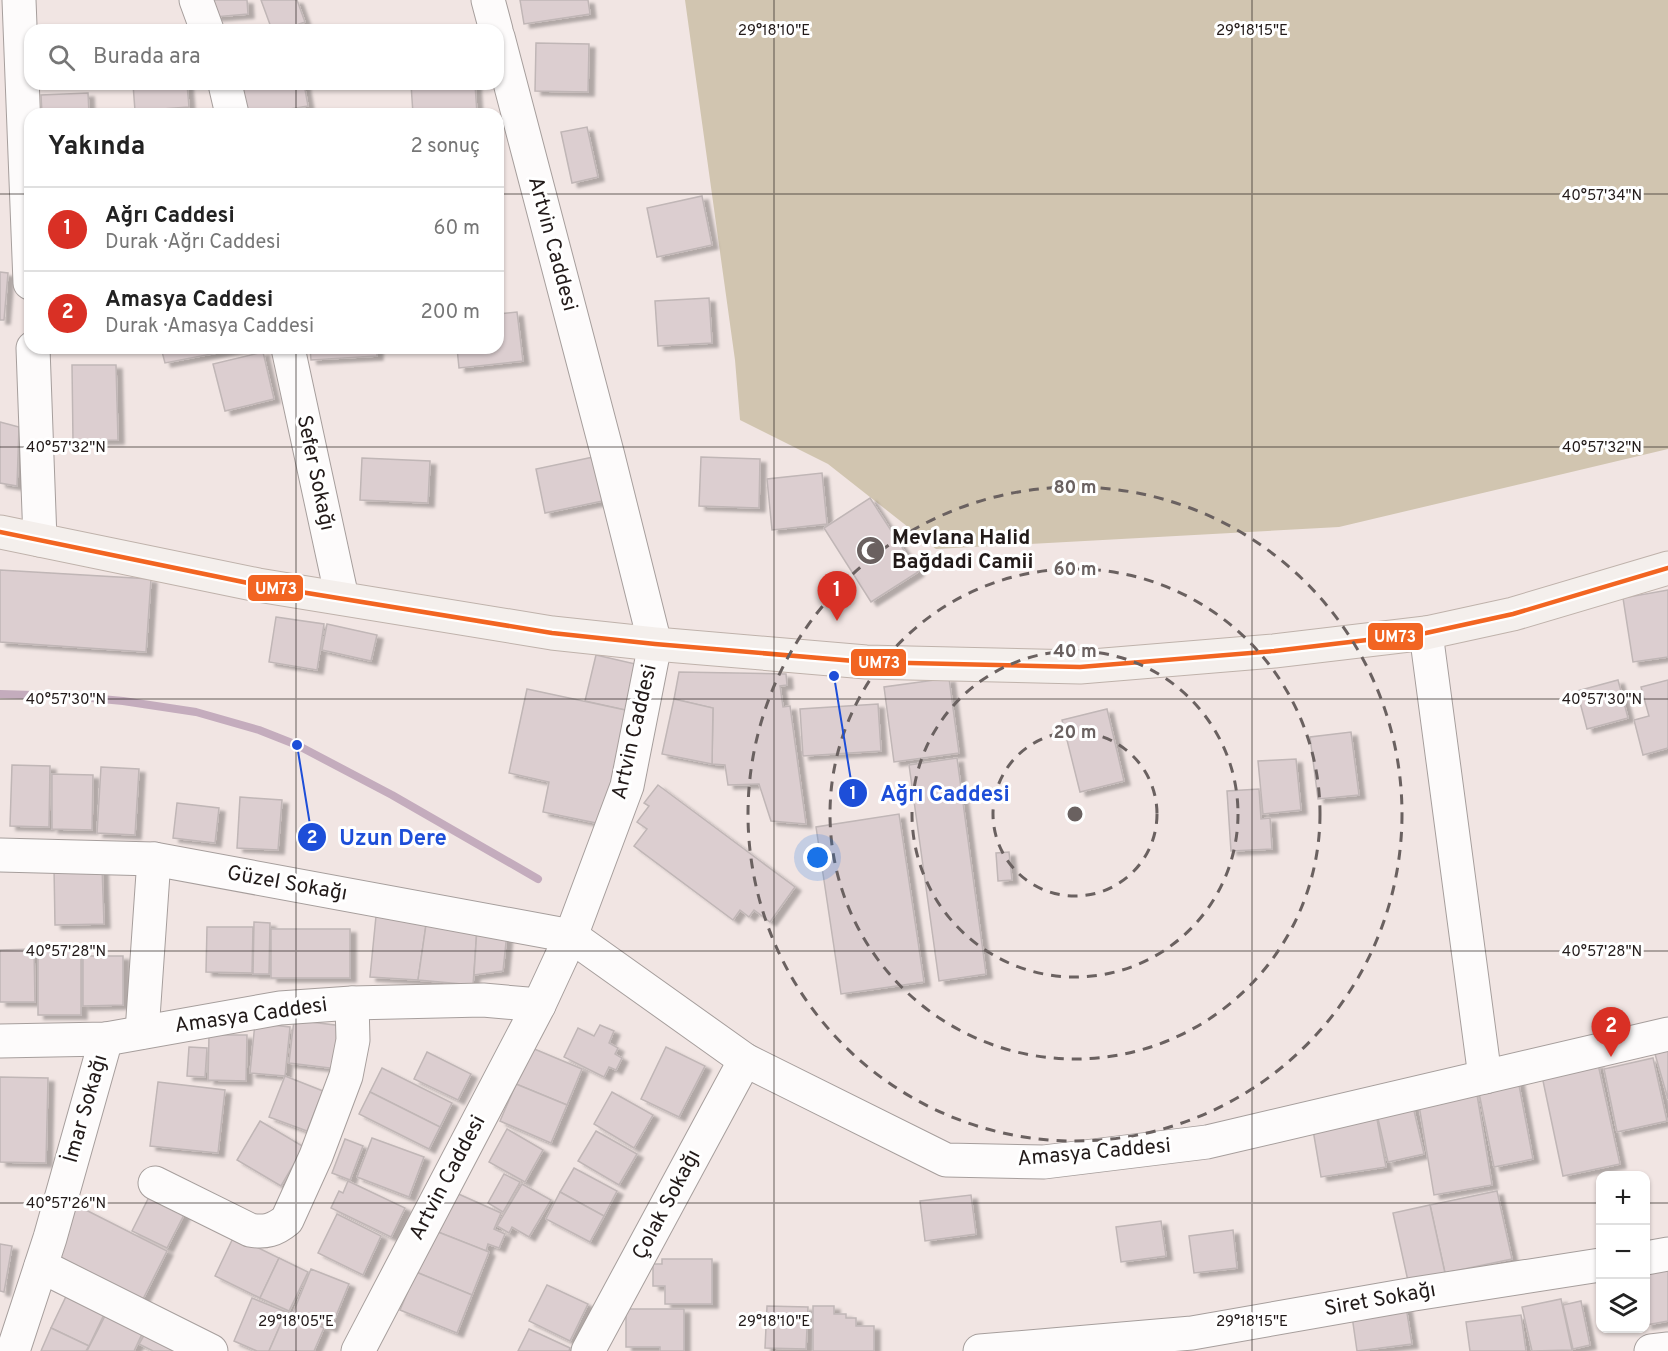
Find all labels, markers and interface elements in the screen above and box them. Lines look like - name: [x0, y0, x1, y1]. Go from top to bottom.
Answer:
- text: 29°18'10"E: [738, 22, 810, 41]
- text: 29°18'15"E: [1216, 22, 1288, 41]
- search box: [24, 24, 504, 90]
- icon: search: [45, 41, 78, 74]
- text: Burada ara: [93, 44, 201, 71]
- text: Yakında: [48, 131, 145, 164]
- text: 2 sonuç: [410, 134, 480, 160]
- street label: Artvin Caddesi: [521, 174, 583, 314]
- text: 40°57'34"N: [1562, 187, 1642, 206]
- text: Ağrı Caddesi: [105, 203, 235, 230]
- text: 1: [64, 216, 72, 242]
- text: 60 m: [434, 216, 480, 242]
- text: Durak · Ağrı Caddesi: [105, 230, 281, 256]
- text: Amasya Caddesi: [105, 287, 273, 314]
- text: 2: [61, 300, 74, 326]
- text: 200 m: [421, 300, 480, 326]
- text: Durak · Amasya Caddesi: [105, 314, 314, 340]
- street label: Sefer Sokağı: [290, 413, 340, 533]
- text: 40°57'32"N: [26, 439, 106, 458]
- text: 40°57'32"N: [1562, 439, 1642, 458]
- text: 80 m: [1053, 477, 1097, 500]
- place label: Mevlana Halid Bağdadi Camii: [892, 525, 1033, 576]
- mosque icon: Mevlana Halid Bağdadi Camii: [855, 534, 887, 566]
- text: 60 m: [1053, 559, 1097, 582]
- pin: 1: [818, 572, 856, 621]
- line badge: UM73: [247, 574, 304, 602]
- text: UM73: [255, 580, 297, 600]
- line badge: UM73: [1367, 622, 1424, 651]
- text: UM73: [1374, 628, 1416, 648]
- text: 40 m: [1053, 641, 1097, 664]
- line badge: UM73: [850, 648, 907, 677]
- text: UM73: [858, 654, 900, 674]
- street label: Artvin Caddesi: [606, 662, 664, 802]
- text: 40°57'30"N: [26, 691, 106, 710]
- text: 40°57'30"N: [1562, 691, 1642, 710]
- text: 20 m: [1053, 722, 1097, 745]
- callout: Ağrı Caddesi: [838, 773, 1022, 813]
- text: Ağrı Caddesi: [880, 782, 1010, 809]
- text: 1: [849, 783, 857, 806]
- centre of rings: [1065, 804, 1085, 824]
- callout: Uzun Dere: [297, 817, 459, 857]
- text: Uzun Dere: [339, 826, 447, 853]
- text: 2: [306, 827, 318, 850]
- your location: [803, 843, 832, 872]
- street label: Güzel Sokağı: [225, 860, 349, 908]
- text: 40°57'28"N: [26, 943, 106, 962]
- text: 40°57'28"N: [1562, 943, 1642, 962]
- street label: Amasya Caddesi: [173, 992, 329, 1040]
- pin: 2: [1592, 1008, 1630, 1057]
- street label: İmar Sokağı: [58, 1052, 114, 1166]
- street label: Artvin Caddesi: [404, 1111, 492, 1245]
- street label: Amasya Caddesi: [1016, 1133, 1172, 1173]
- street label: Çolak Sokağı: [627, 1145, 707, 1265]
- map controls: [1596, 1171, 1650, 1333]
- button: +: [1596, 1171, 1650, 1225]
- text: 40°57'26"N: [26, 1195, 106, 1214]
- button: −: [1596, 1225, 1650, 1279]
- street label: Siret Sokağı: [1322, 1277, 1438, 1323]
- button: layers: [1596, 1279, 1650, 1333]
- text: 29°18'05"E: [258, 1313, 334, 1332]
- text: 29°18'10"E: [738, 1313, 810, 1332]
- text: 29°18'15"E: [1216, 1313, 1288, 1332]

